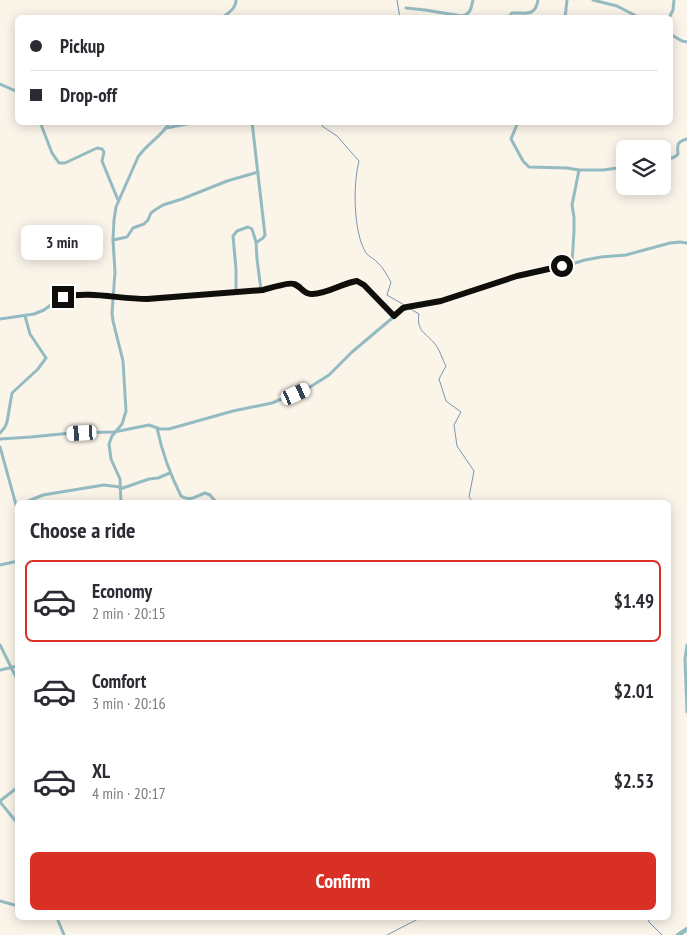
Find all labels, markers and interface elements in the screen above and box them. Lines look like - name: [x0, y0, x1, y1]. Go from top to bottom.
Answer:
- text: Pickup: [60, 34, 105, 58]
- text: Drop-off: [60, 83, 117, 107]
- map controls: [616, 140, 671, 195]
- button: layers: [616, 140, 671, 195]
- callout: 3 min: [22, 224, 104, 260]
- text: 3 min: [46, 232, 78, 252]
- route start: [551, 255, 573, 277]
- route end: [52, 286, 74, 308]
- car: [279, 381, 312, 407]
- car: [66, 425, 97, 441]
- text: Choose a ride: [30, 516, 135, 544]
- icon: car: [32, 579, 77, 624]
- text: Economy: [92, 579, 152, 603]
- text: $1.49: [614, 589, 654, 613]
- text: 2 min · 20:15: [92, 603, 166, 623]
- icon: car: [32, 669, 77, 714]
- text: Comfort: [92, 669, 146, 693]
- text: $2.01: [614, 679, 654, 703]
- text: 3 min · 20:16: [92, 693, 166, 713]
- icon: car: [32, 759, 77, 804]
- text: XL: [92, 759, 110, 783]
- text: $2.53: [614, 769, 654, 793]
- text: 4 min · 20:17: [92, 783, 166, 803]
- button: Confirm: [30, 852, 656, 910]

